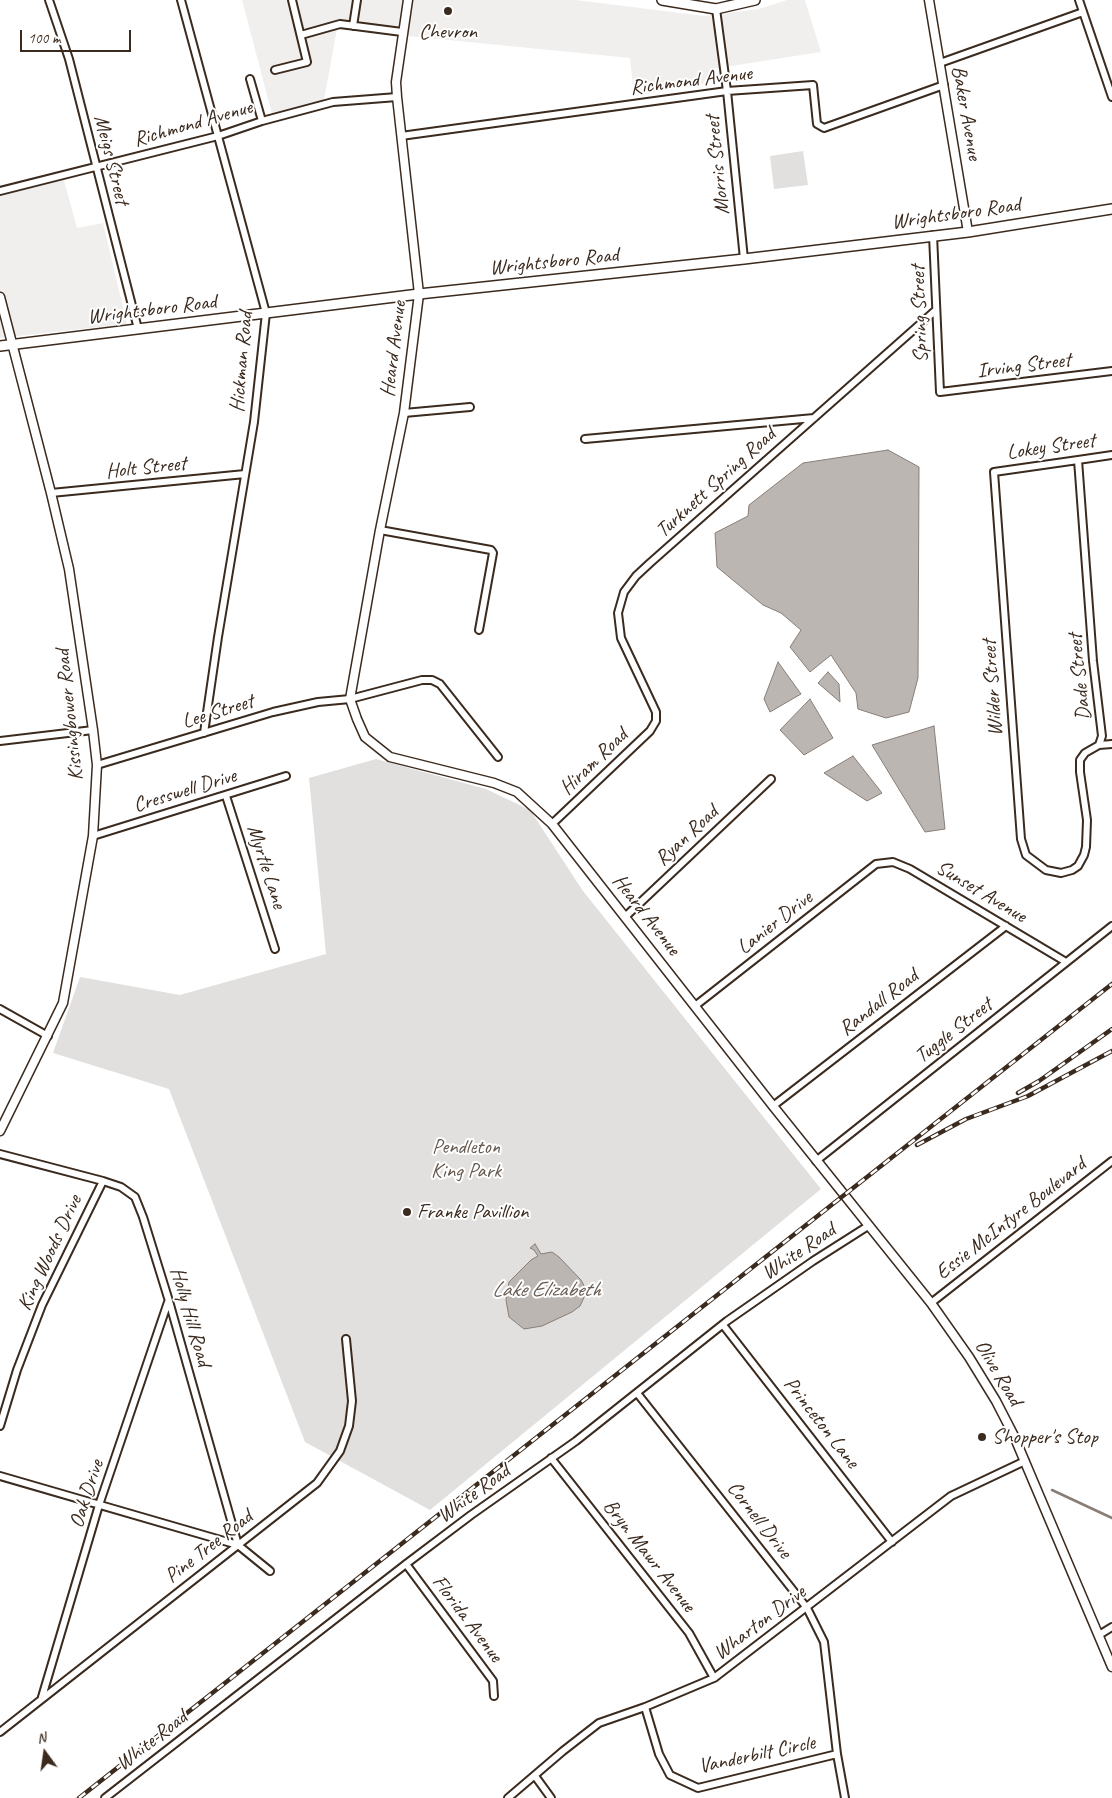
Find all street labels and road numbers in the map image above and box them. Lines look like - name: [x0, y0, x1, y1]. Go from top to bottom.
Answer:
- street label: Richmond Avenue: [629, 61, 753, 101]
- street label: Baker Avenue: [945, 64, 987, 162]
- street label: Richmond Avenue: [131, 95, 255, 153]
- street label: Meigs Street: [88, 113, 134, 207]
- street label: Morris Street: [700, 114, 736, 216]
- street label: Wrightsboro Road: [890, 193, 1022, 235]
- street label: Wrightsboro Road: [488, 243, 620, 281]
- street label: Spring Street: [906, 265, 934, 363]
- street label: Wrightsboro Road: [86, 290, 218, 330]
- street label: Heard Avenue: [376, 300, 412, 398]
- street label: Hickman Road: [225, 311, 259, 413]
- street label: Irving Street: [976, 348, 1072, 384]
- street label: Turknett Spring Road: [651, 423, 781, 543]
- street label: Lokey Street: [1005, 428, 1097, 466]
- street label: Holt Street: [105, 451, 187, 485]
- street label: Dade Street: [1063, 632, 1097, 722]
- street label: Wilder Street: [977, 639, 1009, 737]
- street label: Kissingbower Road: [51, 648, 89, 782]
- street label: Lee Street: [179, 689, 257, 735]
- street label: Hiram Road: [555, 723, 633, 801]
- street label: Cresswell Drive: [131, 763, 239, 819]
- street label: Ryan Road: [650, 800, 724, 872]
- street label: Myrtle Lane: [241, 822, 291, 912]
- street label: Sunset Avenue: [931, 855, 1031, 929]
- street label: Heard Avenue: [606, 869, 686, 961]
- street label: Lanier Drive: [732, 886, 818, 960]
- street label: Randall Road: [834, 964, 924, 1042]
- street label: Tuggle Street: [910, 993, 998, 1069]
- street label: Essie McIntyre Boulevard: [931, 1153, 1091, 1285]
- street label: King Woods Drive: [12, 1191, 88, 1315]
- street label: White Road: [757, 1218, 841, 1286]
- street label: Holly Hill Road: [164, 1265, 216, 1369]
- street label: Olive Road: [969, 1336, 1027, 1410]
- street label: Princeton Lane: [778, 1372, 864, 1474]
- street label: Oak Drive: [64, 1457, 110, 1531]
- street label: White Road: [433, 1459, 515, 1529]
- street label: Cornell Drive: [721, 1476, 797, 1564]
- street label: Bryn Mawr Avenue: [597, 1495, 701, 1617]
- street label: Pine Tree Road: [160, 1505, 258, 1589]
- street label: Florida Avenue: [426, 1570, 508, 1668]
- street label: Wharton Drive: [709, 1580, 811, 1666]
- street label: White Road: [111, 1705, 193, 1777]
- street label: Vanderbilt Circle: [697, 1730, 817, 1780]

